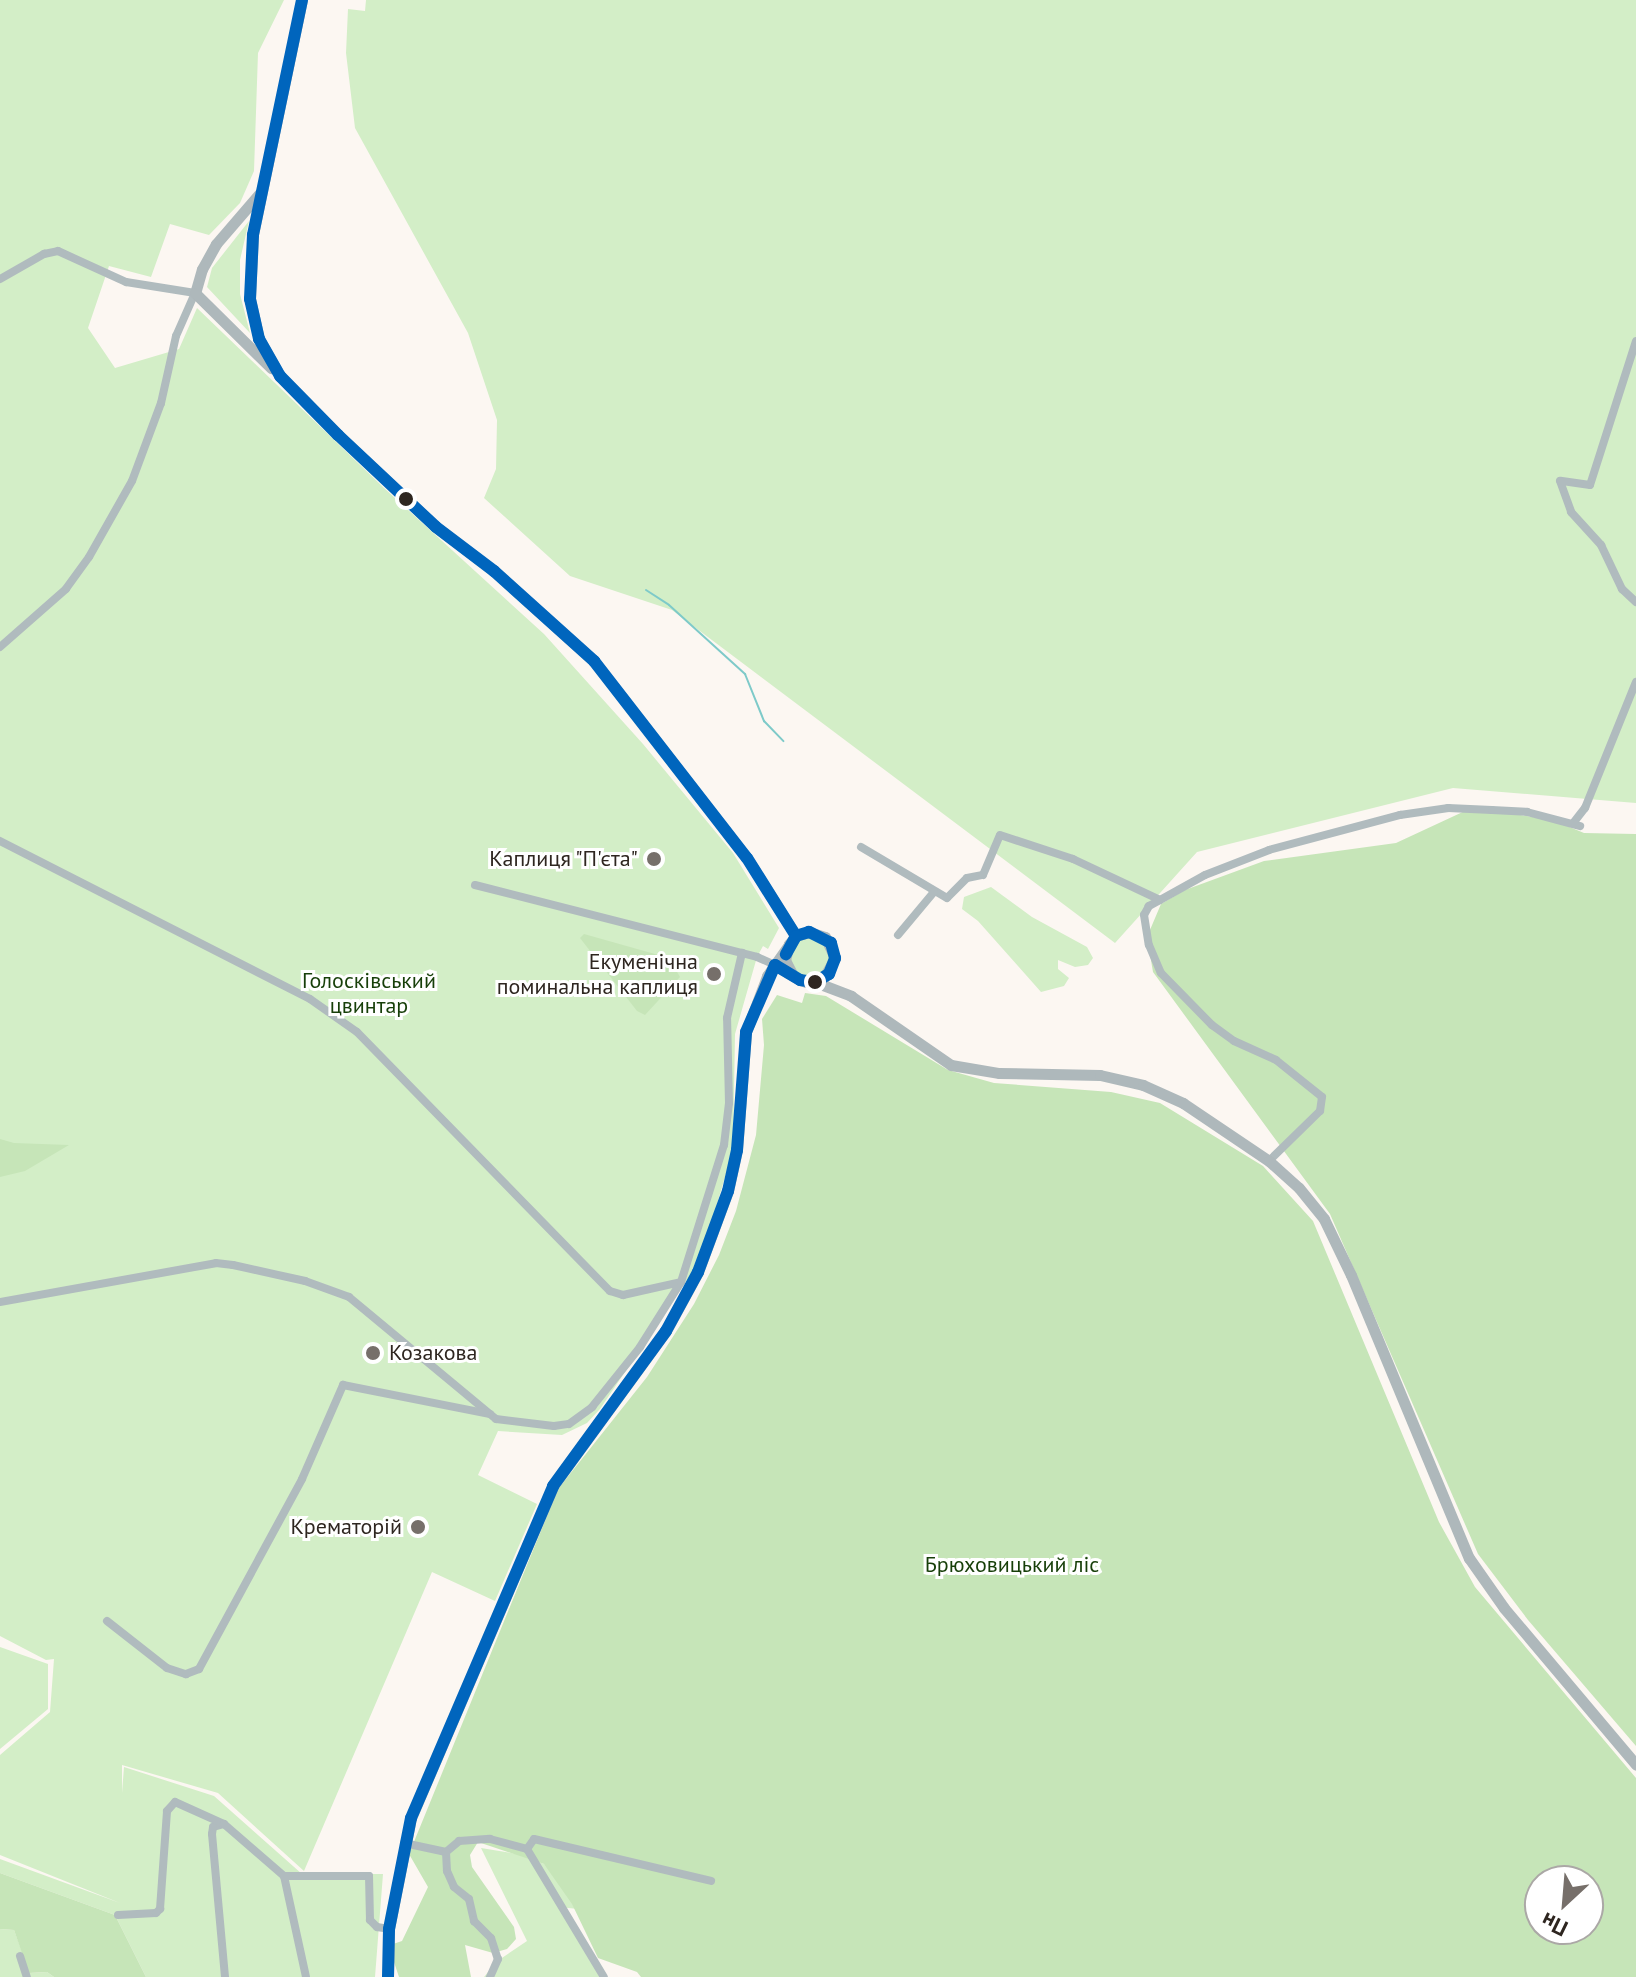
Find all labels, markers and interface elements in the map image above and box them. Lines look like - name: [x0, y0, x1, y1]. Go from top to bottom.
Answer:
- unlabelled marker: [398, 491, 414, 507]
- place label: Каплиця "П'єта": [488, 846, 638, 872]
- marker: Каплиця "П'єта": [645, 850, 663, 868]
- place label: Екуменічна поминальна каплиця: [497, 948, 698, 1000]
- marker: Екуменічна поминальна каплиця: [705, 965, 723, 983]
- park label: Голосківський цвинтар: [302, 967, 436, 1018]
- unlabelled marker: [807, 974, 823, 990]
- place label: Козакова: [389, 1340, 477, 1366]
- marker: Козакова: [364, 1344, 382, 1362]
- place label: Крематорій: [290, 1514, 402, 1540]
- marker: Крематорій: [409, 1518, 427, 1536]
- park label: Брюховицький ліс: [925, 1552, 1099, 1578]
- north arrow: [1524, 1865, 1604, 1945]
- text: Пн: [1537, 1907, 1572, 1943]

